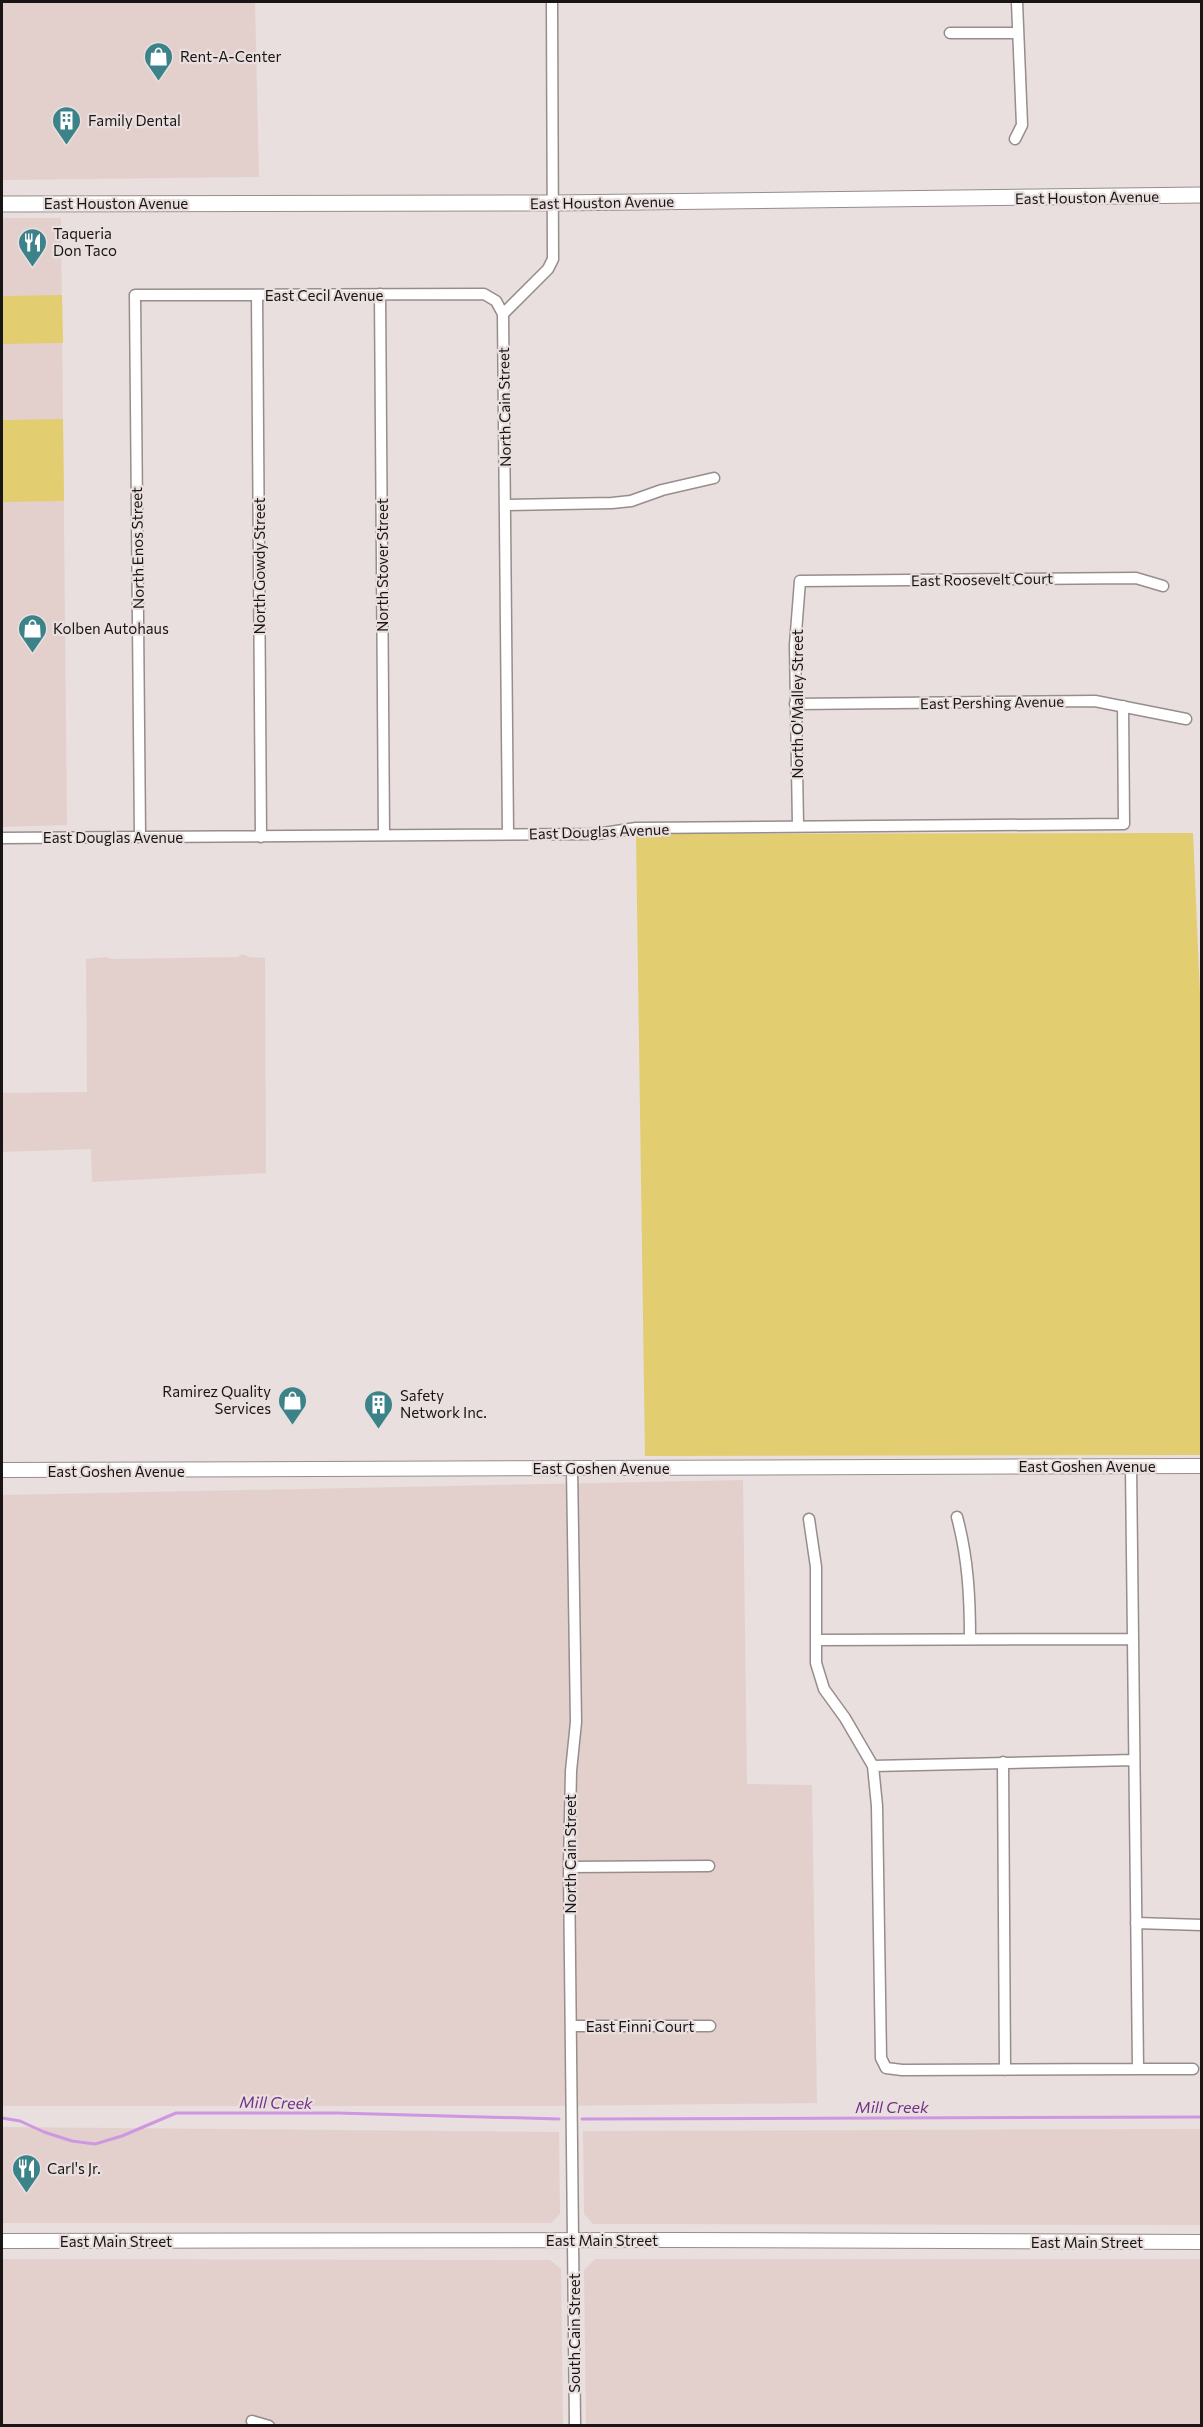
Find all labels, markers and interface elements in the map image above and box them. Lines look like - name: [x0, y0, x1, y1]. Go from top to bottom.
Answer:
- shop icon: Rent-A-Center: [143, 40, 175, 82]
- place label: Rent-A-Center: [180, 47, 281, 65]
- building icon: Family Dental: [51, 104, 83, 146]
- place label: Family Dental: [88, 111, 181, 129]
- street label: East Houston Avenue: [1015, 187, 1159, 207]
- street label: East Houston Avenue: [530, 192, 674, 212]
- street label: East Houston Avenue: [44, 194, 188, 212]
- place label: Taqueria Don Taco: [53, 224, 117, 259]
- restaurant icon: Taqueria Don Taco: [16, 226, 48, 268]
- street label: East Cecil Avenue: [265, 286, 383, 304]
- street label: North Cain Street: [494, 347, 514, 467]
- street label: North Enos Street: [127, 487, 147, 609]
- street label: North Gowdy Street: [250, 497, 268, 635]
- street label: North Stover Street: [373, 498, 391, 632]
- street label: East Roosevelt Court: [911, 569, 1053, 589]
- shop icon: Kolben Autohaus: [16, 612, 48, 654]
- place label: Kolben Autohaus: [53, 619, 169, 637]
- street label: North O'Malley Street: [788, 629, 806, 779]
- street label: East Pershing Avenue: [920, 692, 1064, 712]
- street label: East Douglas Avenue: [529, 820, 670, 842]
- street label: East Douglas Avenue: [43, 828, 183, 846]
- place label: Ramirez Quality Services: [162, 1382, 271, 1417]
- shop icon: Ramirez Quality Services: [276, 1384, 308, 1426]
- place label: Safety Network Inc.: [400, 1386, 487, 1421]
- building icon: Safety Network Inc.: [363, 1388, 395, 1430]
- street label: East Goshen Avenue: [1018, 1457, 1156, 1475]
- street label: East Goshen Avenue: [532, 1459, 670, 1477]
- street label: East Goshen Avenue: [47, 1462, 185, 1480]
- street label: North Cain Street: [561, 1794, 579, 1914]
- street label: East Finni Court: [586, 2017, 694, 2035]
- water label: Mill Creek: [239, 2092, 313, 2112]
- water label: Mill Creek: [855, 2097, 929, 2116]
- restaurant icon: Carl's Jr.: [10, 2152, 42, 2194]
- place label: Carl's Jr.: [47, 2159, 101, 2177]
- street label: East Main Street: [546, 2231, 658, 2249]
- street label: East Main Street: [60, 2232, 172, 2250]
- street label: East Main Street: [1031, 2233, 1143, 2251]
- street label: South Cain Street: [565, 2273, 583, 2393]

